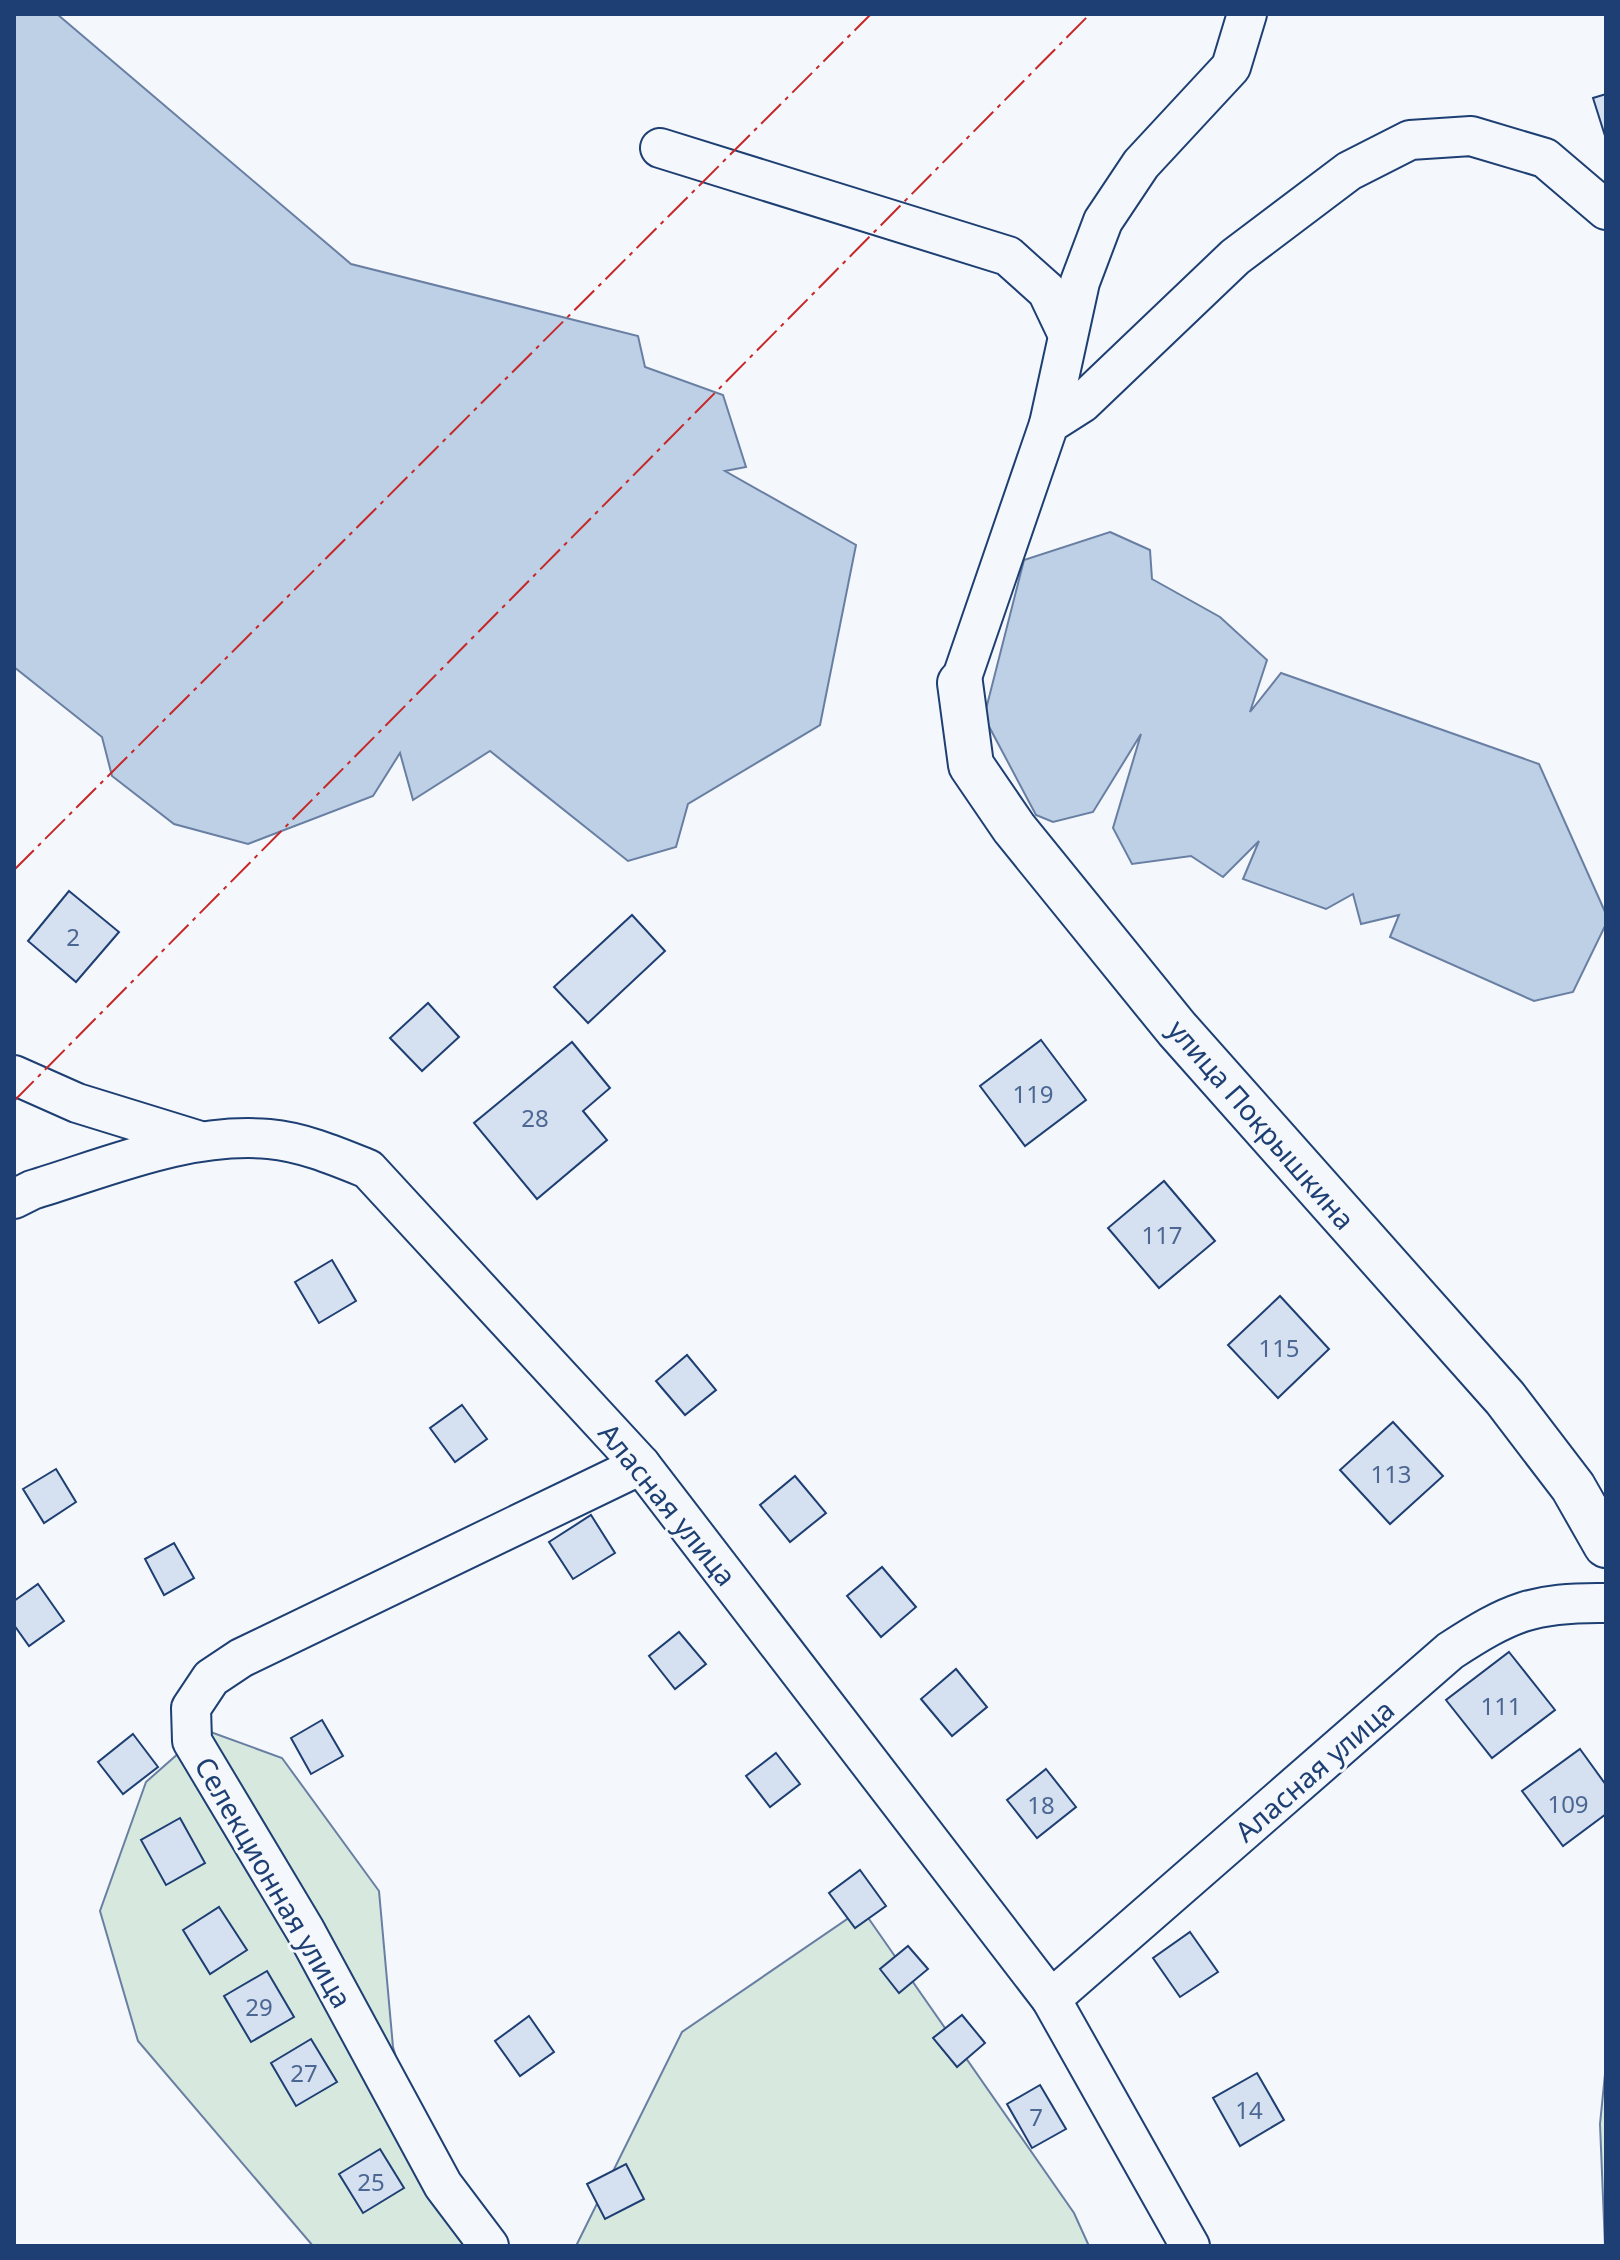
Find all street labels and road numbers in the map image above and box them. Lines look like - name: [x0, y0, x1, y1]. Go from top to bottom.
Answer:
- street label: улица Покрышкина: [1160, 1011, 1364, 1237]
- street label: Аласная улица: [591, 1415, 745, 1593]
- street label: Аласная улица: [1226, 1690, 1402, 1850]
- street label: Селекционная улица: [187, 1750, 361, 2014]

